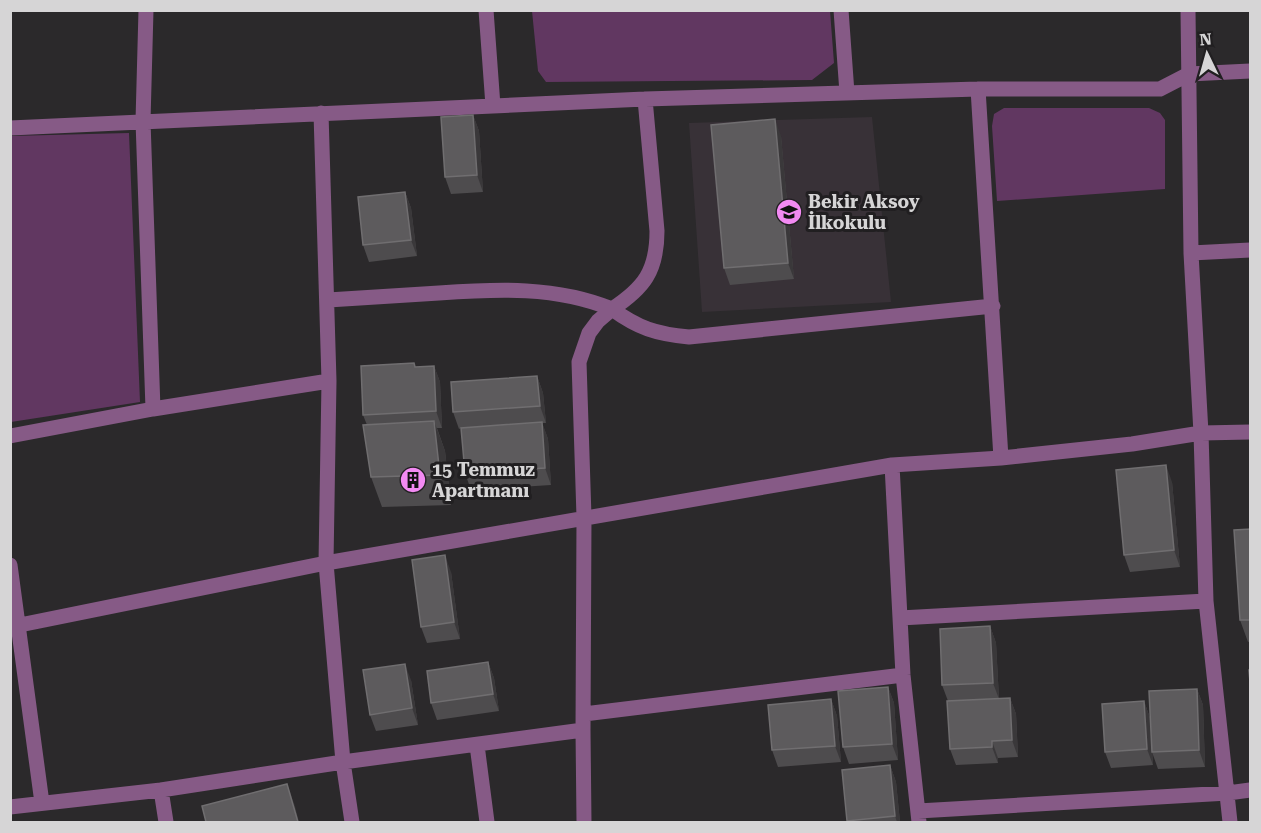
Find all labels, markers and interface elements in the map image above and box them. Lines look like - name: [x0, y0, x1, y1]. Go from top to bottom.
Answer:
- north arrow: [1177, 24, 1237, 84]
- text: N: [1199, 30, 1213, 50]
- place label: Bekir Aksoy İlkokulu: [808, 191, 920, 233]
- school or university icon: Bekir Aksoy İlkokulu: [774, 197, 804, 227]
- place label: 15 Temmuz Apartmanı: [432, 459, 535, 501]
- building icon: 15 Temmuz Apartmanı: [398, 465, 428, 495]

